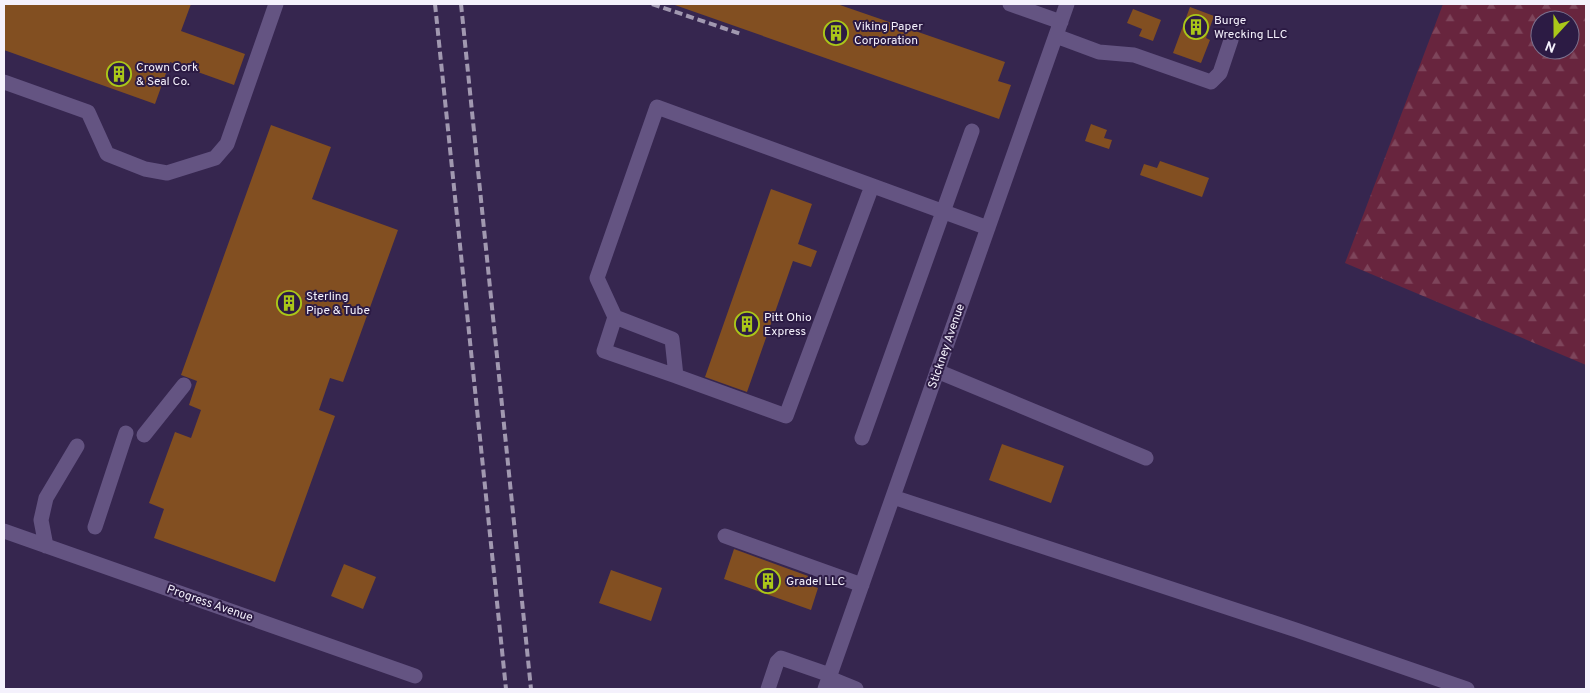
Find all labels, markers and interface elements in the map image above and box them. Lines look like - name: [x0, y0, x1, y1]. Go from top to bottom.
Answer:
- north arrow: [1530, 10, 1580, 60]
- place label: Burge Wrecking LLC: [1214, 13, 1288, 43]
- building icon: Burge Wrecking LLC: [1183, 14, 1209, 40]
- place label: Viking Paper Corporation: [854, 19, 923, 49]
- building icon: Viking Paper Corporation: [823, 20, 849, 46]
- text: N: [1543, 36, 1559, 55]
- place label: Crown Cork & Seal Co.: [136, 60, 198, 90]
- building icon: Crown Cork & Seal Co.: [106, 61, 132, 87]
- place label: Sterling Pipe & Tube: [306, 289, 370, 319]
- building icon: Sterling Pipe & Tube: [276, 290, 302, 316]
- street label: Stickney Avenue: [925, 302, 969, 391]
- place label: Pitt Ohio Express: [764, 310, 812, 340]
- building icon: Pitt Ohio Express: [734, 311, 760, 337]
- building icon: Gradel LLC: [755, 568, 781, 594]
- place label: Gradel LLC: [786, 574, 846, 590]
- street label: Progress Avenue: [164, 582, 255, 626]

